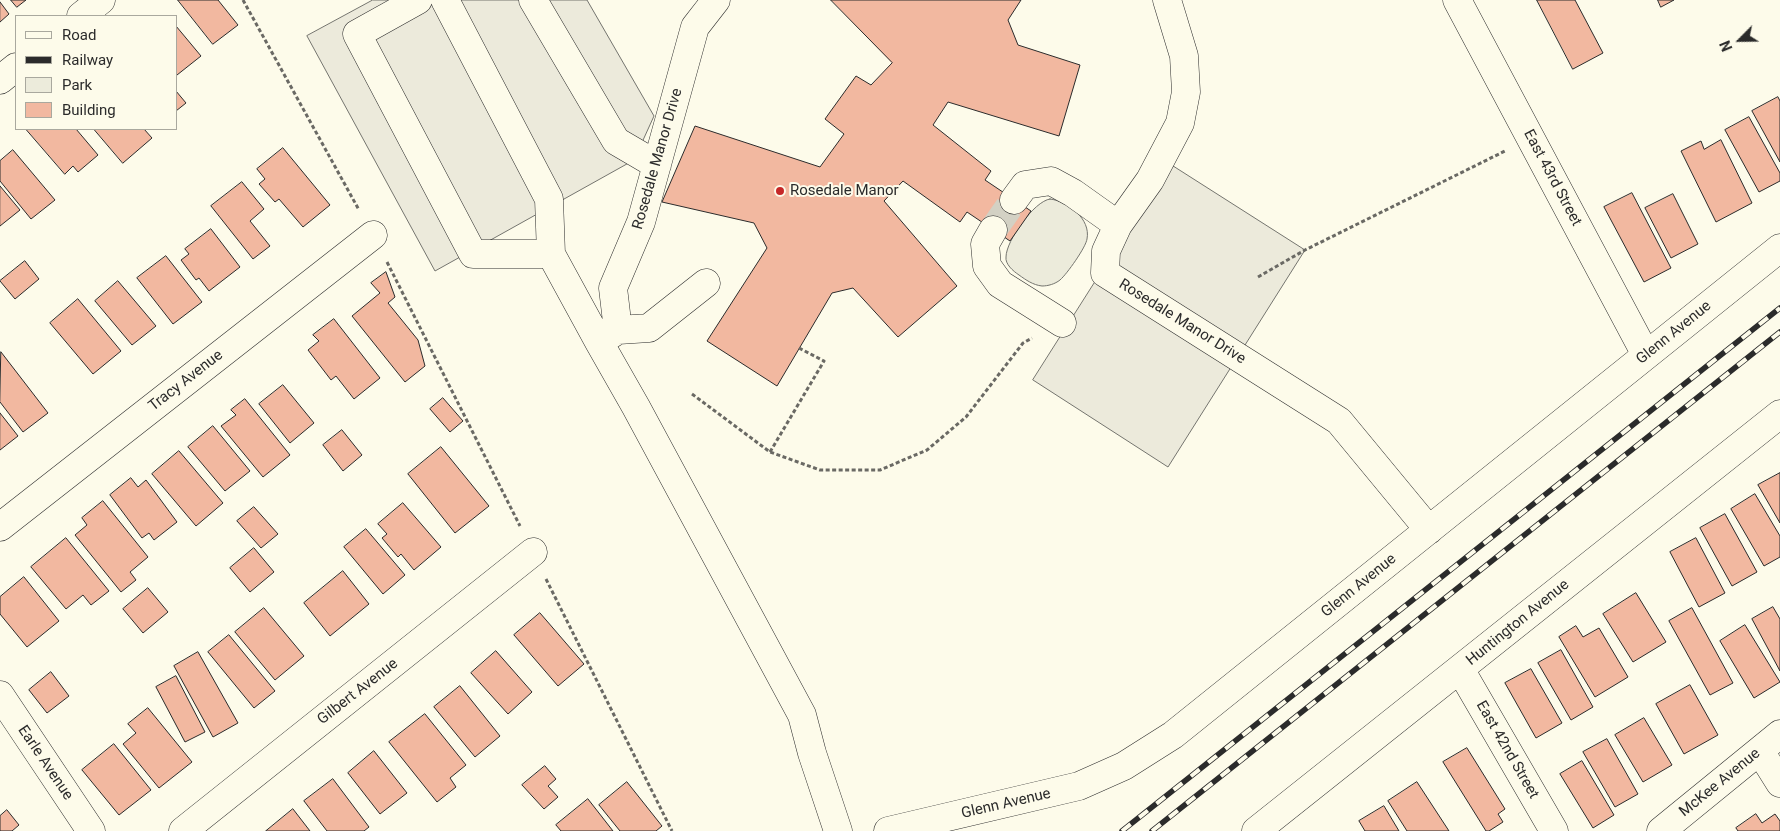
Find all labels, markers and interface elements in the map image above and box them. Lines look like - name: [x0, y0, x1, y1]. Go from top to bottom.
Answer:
- legend: [15, 15, 178, 130]
- north arrow: [1715, 15, 1765, 65]
- text: Road: [62, 26, 96, 44]
- text: N: [1717, 38, 1735, 54]
- text: Railway: [62, 51, 113, 69]
- text: Park: [62, 76, 92, 94]
- street label: Rosedale Manor Drive: [629, 86, 687, 232]
- text: Building: [62, 101, 116, 119]
- street label: East 43rd Street: [1519, 127, 1585, 229]
- place label: Rosedale Manor: [790, 182, 899, 200]
- marker: Rosedale Manor: [774, 185, 786, 197]
- street label: Rosedale Manor Drive: [1115, 276, 1249, 368]
- street label: Glenn Avenue: [1633, 297, 1715, 369]
- street label: Tracy Avenue: [145, 346, 227, 416]
- street label: Glenn Avenue: [1318, 550, 1400, 622]
- street label: Huntington Avenue: [1463, 576, 1573, 670]
- street label: Gilbert Avenue: [314, 655, 402, 729]
- street label: East 42nd Street: [1472, 698, 1542, 802]
- street label: Earle Avenue: [13, 722, 77, 804]
- street label: McKee Avenue: [1676, 745, 1764, 821]
- street label: Glenn Avenue: [960, 785, 1052, 823]

